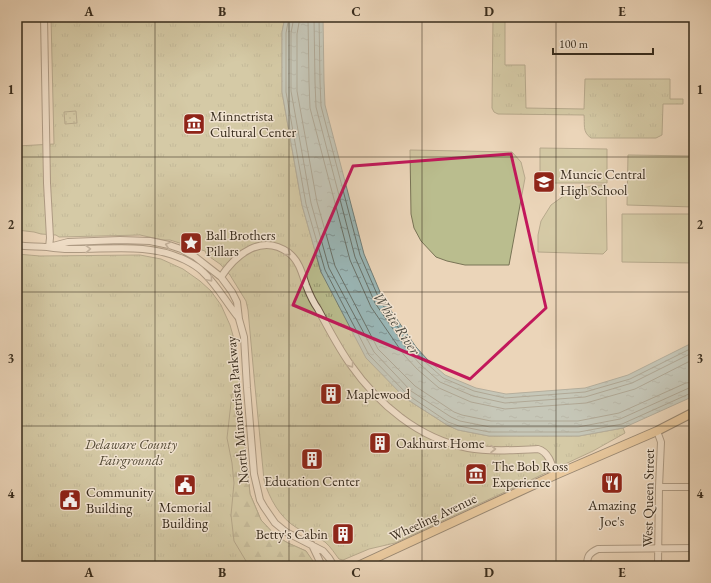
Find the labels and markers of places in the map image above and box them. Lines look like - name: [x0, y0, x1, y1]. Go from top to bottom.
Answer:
- place label: Minnetrista Cultural Center: [210, 107, 297, 141]
- museum icon: Minnetrista Cultural Center: [181, 111, 207, 137]
- place label: Muncie Central High School: [560, 165, 646, 199]
- school or university icon: Muncie Central High School: [531, 169, 557, 195]
- place label: Ball Brothers Pillars: [206, 226, 276, 260]
- place icon: Ball Brothers Pillars: [178, 230, 204, 256]
- building icon: Maplewood: [318, 381, 344, 407]
- place label: Maplewood: [346, 385, 411, 403]
- building icon: Oakhurst Home: [367, 430, 393, 456]
- place label: Oakhurst Home: [396, 434, 485, 452]
- building icon: Education Center: [299, 446, 325, 472]
- place label: The Bob Ross Experience: [492, 457, 568, 491]
- museum icon: The Bob Ross Experience: [463, 461, 489, 487]
- restaurant icon: Amazing Joe's: [599, 470, 625, 496]
- public building icon: Memorial Building: [172, 472, 198, 498]
- place label: Education Center: [264, 472, 360, 490]
- place label: Community Building: [86, 483, 154, 517]
- public building icon: Community Building: [57, 487, 83, 513]
- place label: Amazing Joe's: [587, 496, 637, 530]
- place label: Memorial Building: [159, 498, 212, 532]
- building icon: Betty's Cabin: [330, 521, 356, 547]
- place label: Betty's Cabin: [256, 525, 329, 543]

